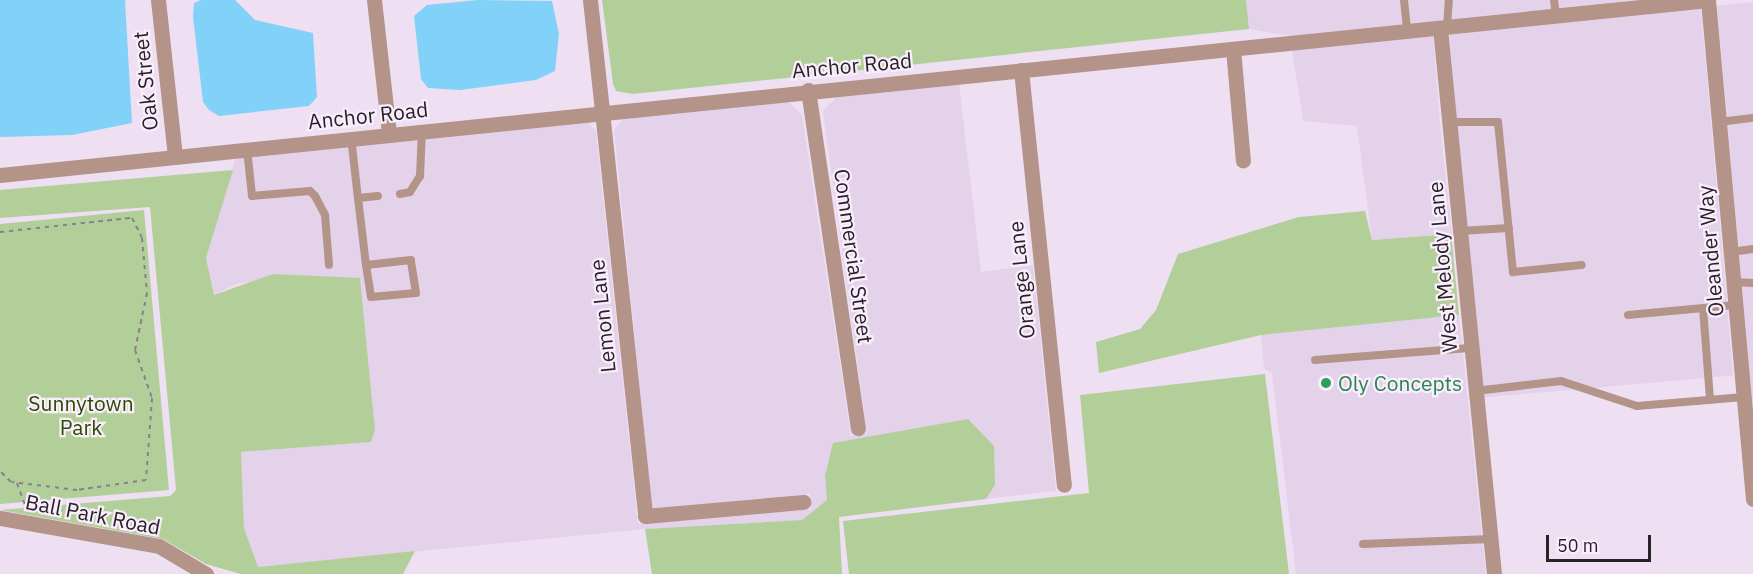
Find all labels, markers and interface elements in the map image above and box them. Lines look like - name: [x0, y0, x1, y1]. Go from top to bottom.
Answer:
- street label: Oak Street: [127, 30, 163, 132]
- street label: Anchor Road: [791, 47, 913, 83]
- street label: Anchor Road: [307, 96, 429, 134]
- street label: Commercial Street: [829, 167, 879, 345]
- street label: West Melody Lane: [1422, 181, 1462, 353]
- street label: Oleander Way: [1692, 184, 1728, 318]
- street label: Orange Lane: [1002, 220, 1040, 340]
- street label: Lemon Lane: [584, 258, 620, 374]
- place label: Oly Concepts: [1338, 370, 1462, 396]
- marker: Oly Concepts: [1319, 376, 1333, 390]
- park label: Sunnytown Park: [28, 390, 134, 440]
- street label: Ball Park Road: [23, 489, 163, 539]
- scale bar: [1549, 523, 1654, 561]
- text: 50 m: [1557, 534, 1599, 557]

